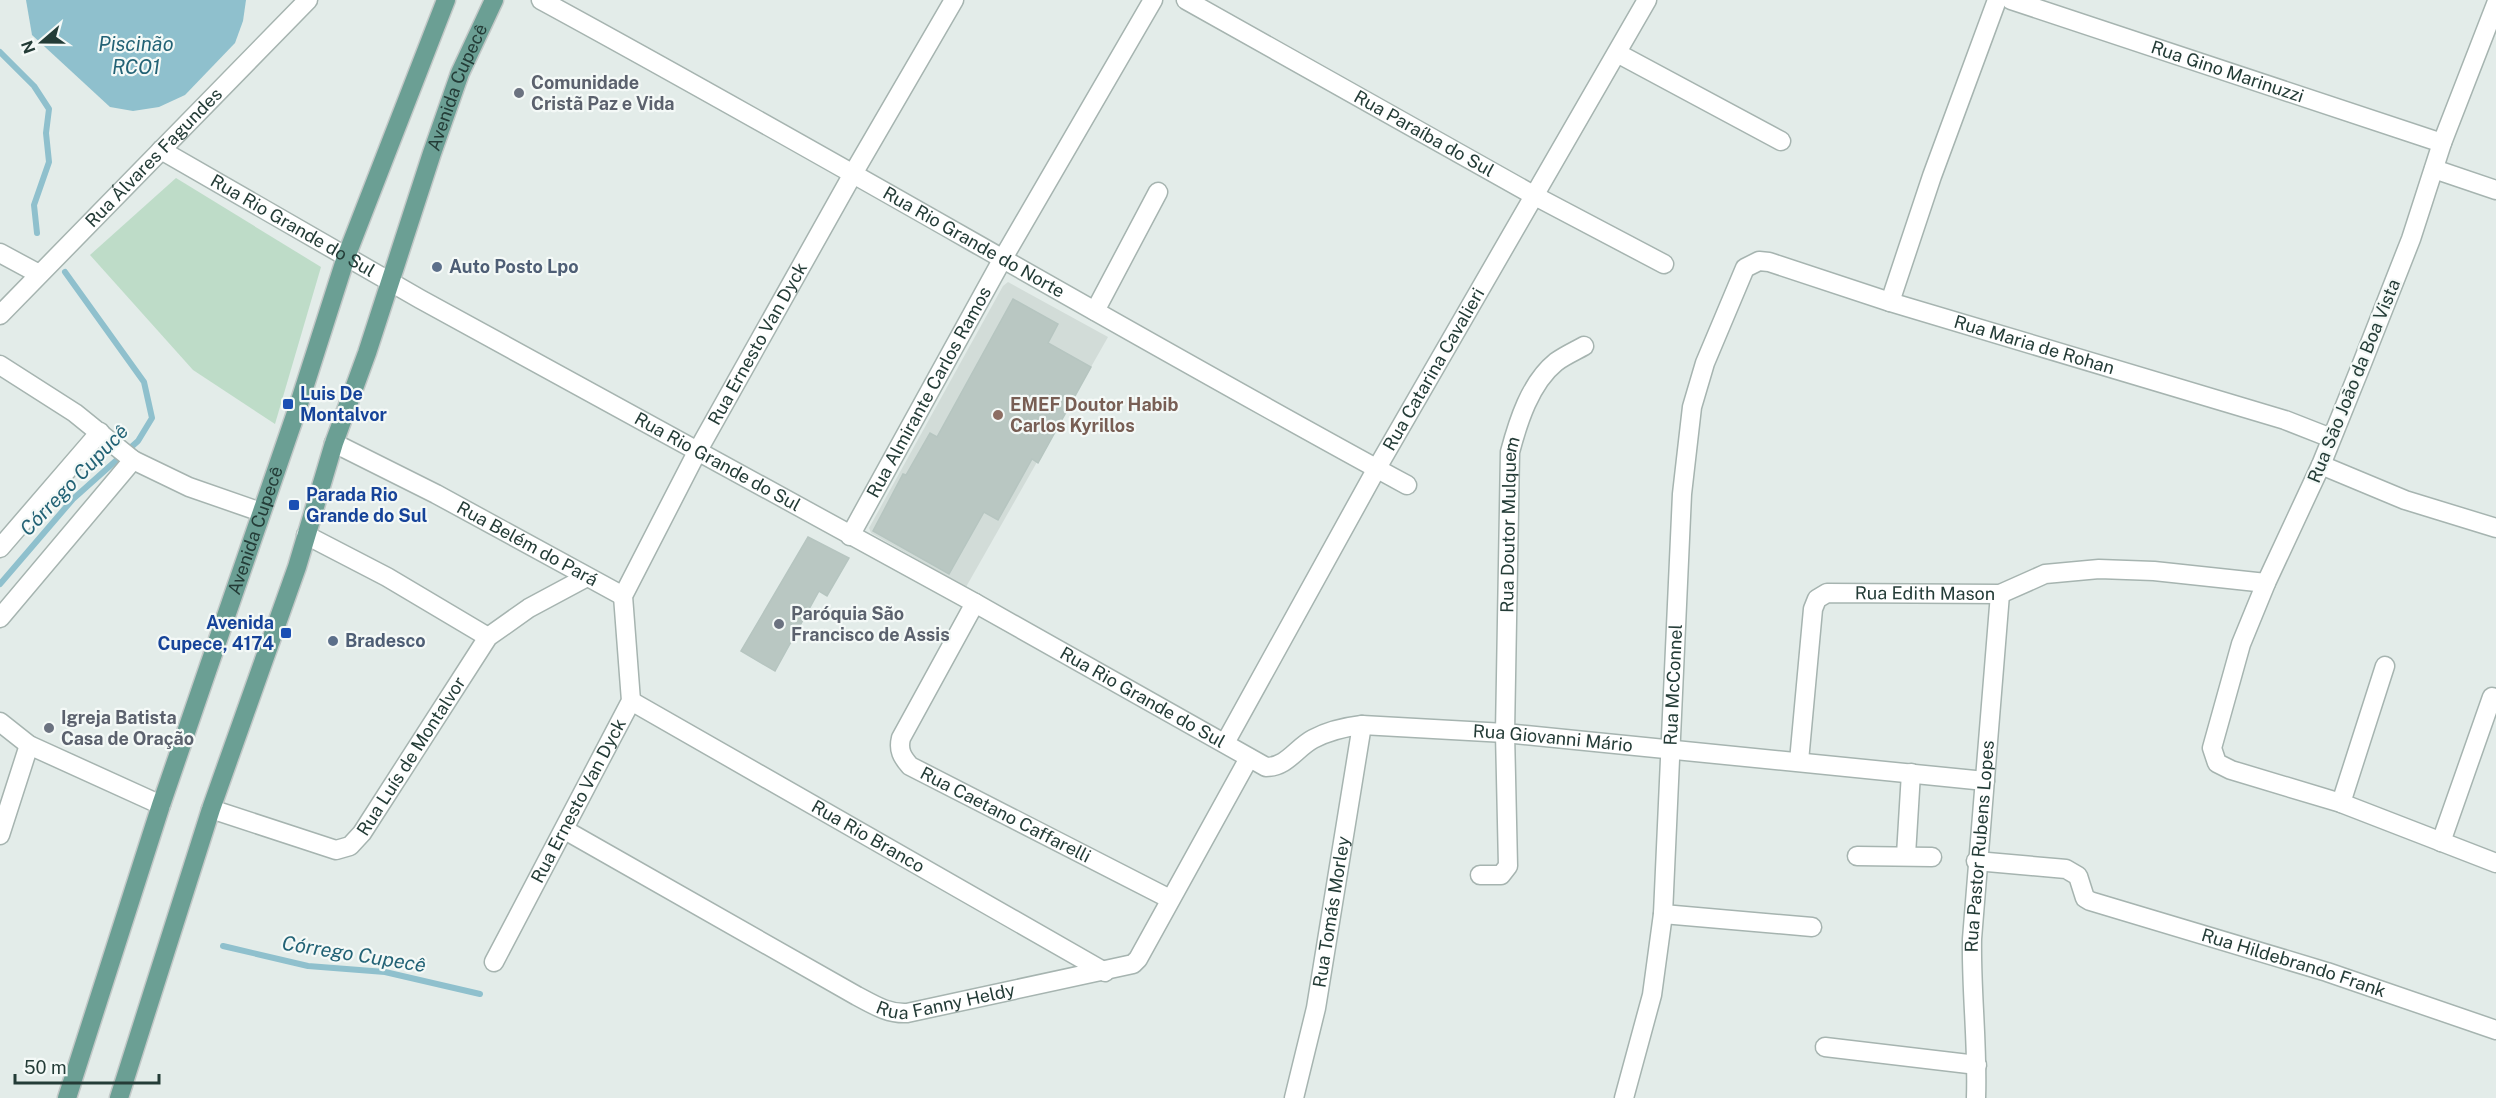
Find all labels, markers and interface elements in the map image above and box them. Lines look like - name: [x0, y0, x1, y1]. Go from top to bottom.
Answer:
- north arrow: [12, 12, 72, 72]
- street label: Avenida Cupecê: [423, 20, 491, 153]
- water label: Piscinão RCO1: [98, 32, 174, 79]
- street label: Rua Gino Marinuzzi: [2148, 36, 2307, 106]
- text: N: [17, 38, 39, 56]
- place label: Comunidade Cristã Paz e Vida: [531, 72, 675, 114]
- street label: Rua Álvares Fagundes: [81, 83, 226, 231]
- marker: Comunidade Cristã Paz e Vida: [512, 86, 526, 100]
- street label: Rua Paraíba do Sul: [1351, 86, 1498, 181]
- street label: Rua Rio Grande do Sul: [207, 170, 379, 281]
- street label: Rua Rio Grande do Norte: [879, 182, 1069, 302]
- place label: Auto Posto Lpo: [449, 256, 579, 277]
- street label: Rua Ernesto Van Dyck: [703, 259, 811, 428]
- marker: Auto Posto Lpo: [430, 260, 444, 274]
- street label: Rua São João da Boa Vista: [2303, 276, 2404, 486]
- street label: Rua Almirante Carlos Ramos: [862, 283, 995, 501]
- street label: Rua Catarina Cavalieri: [1378, 284, 1489, 454]
- street label: Rua Maria de Rohan: [1952, 311, 2117, 378]
- place label: Luis De Montalvor: [300, 383, 388, 425]
- place label: EMEF Doutor Habib Carlos Kyrillos: [1010, 394, 1178, 436]
- marker: Luis De Montalvor: [281, 397, 295, 411]
- street label: Rua Rio Grande do Sul: [631, 408, 805, 515]
- marker: EMEF Doutor Habib Carlos Kyrillos: [991, 408, 1005, 422]
- water label: Córrego Cupucê: [15, 419, 133, 541]
- street label: Rua Doutor Mulquem: [1496, 434, 1524, 613]
- street label: Avenida Cupecê: [223, 463, 287, 597]
- place label: Parada Rio Grande do Sul: [306, 484, 428, 526]
- street label: Rua Belém do Pará: [453, 496, 602, 590]
- marker: Parada Rio Grande do Sul: [287, 498, 301, 512]
- street label: Rua Edith Mason: [1855, 582, 1995, 604]
- place label: Paróquia São Francisco de Assis: [791, 603, 950, 645]
- place label: Avenida Cupece, 4174: [157, 612, 274, 654]
- marker: Paróquia São Francisco de Assis: [772, 617, 786, 631]
- street label: Rua McConnel: [1660, 624, 1686, 746]
- marker: Avenida Cupece, 4174: [279, 626, 293, 640]
- place label: Bradesco: [345, 630, 426, 651]
- marker: Bradesco: [326, 634, 340, 648]
- street label: Rua Rio Grande do Sul: [1057, 642, 1229, 752]
- street label: Rua Luís de Montalvor: [352, 673, 470, 839]
- place label: Igreja Batista Casa de Oração: [61, 707, 194, 749]
- street label: Rua Ernesto Van Dyck: [526, 715, 630, 886]
- street label: Rua Giovanni Mário: [1472, 720, 1634, 756]
- marker: Igreja Batista Casa de Oração: [42, 721, 56, 735]
- street label: Rua Pastor Rubens Lopes: [1961, 739, 1998, 953]
- street label: Rua Caetano Caffarelli: [917, 762, 1094, 867]
- street label: Rua Rio Branco: [808, 795, 929, 877]
- street label: Rua Tomás Morley: [1308, 834, 1354, 989]
- street label: Rua Hildebrando Frank: [2199, 924, 2389, 1001]
- water label: Córrego Cupecê: [280, 931, 428, 977]
- street label: Rua Fanny Heldy: [873, 979, 1017, 1023]
- scale bar: [15, 1047, 159, 1085]
- text: 50 m: [24, 1057, 67, 1078]

